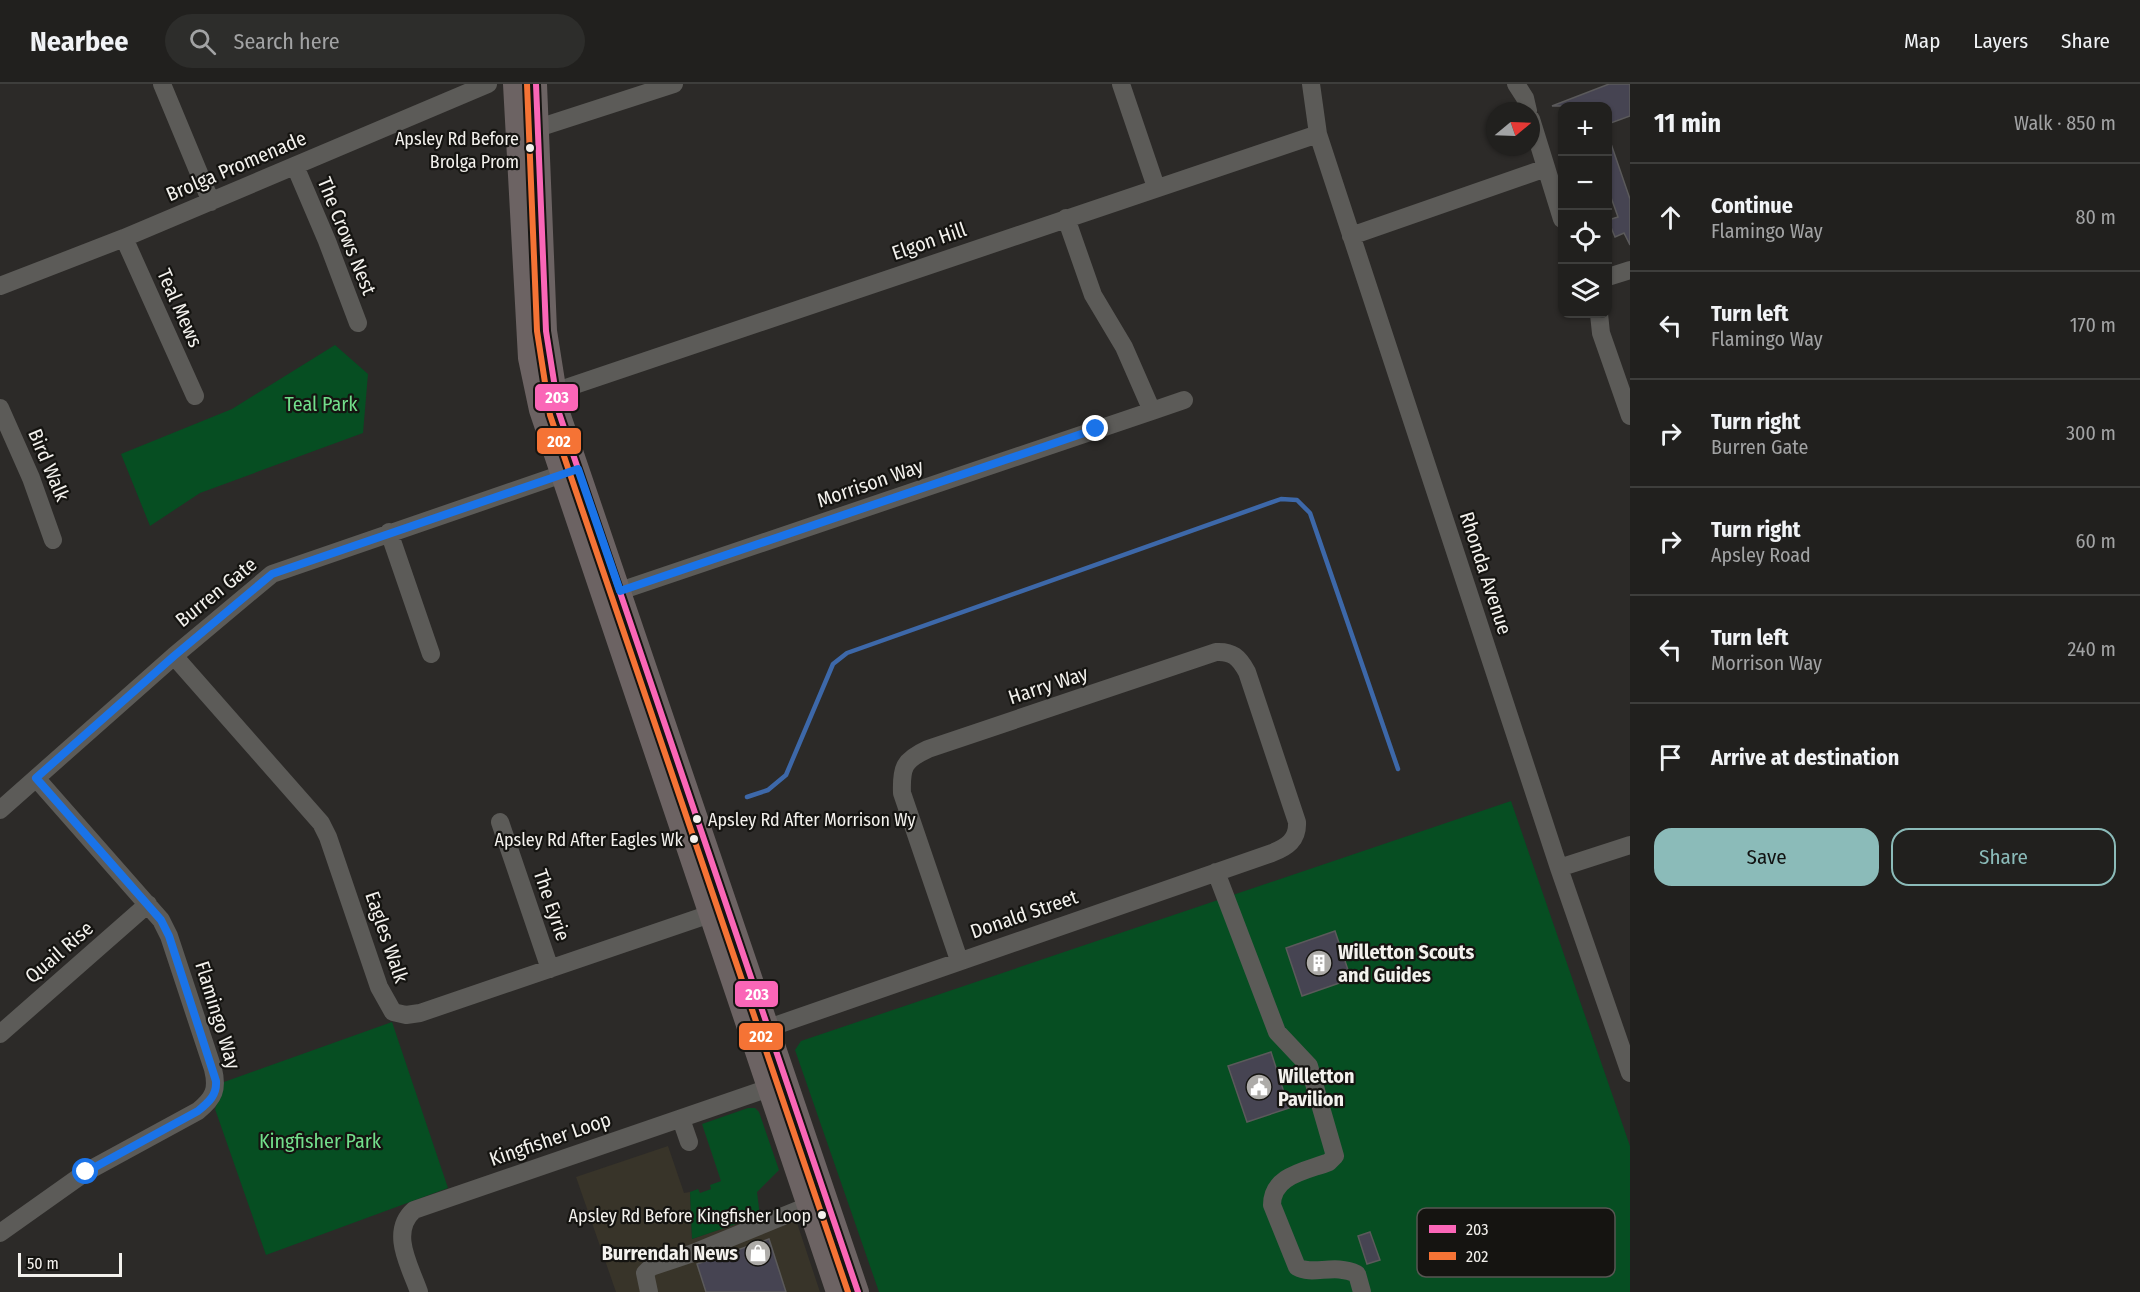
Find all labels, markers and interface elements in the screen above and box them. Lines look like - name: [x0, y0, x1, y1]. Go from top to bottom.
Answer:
- search box: [165, 14, 585, 68]
- text: Nearbee: [30, 25, 129, 58]
- icon: search: [186, 25, 219, 58]
- text: Search here: [234, 28, 340, 55]
- text: Map: [1904, 28, 1940, 54]
- text: Layers: [1973, 28, 2028, 54]
- text: Share: [2061, 28, 2110, 54]
- north arrow: [1486, 102, 1540, 156]
- map controls: [1558, 102, 1612, 318]
- button: +: [1558, 102, 1612, 156]
- text: 11 min: [1654, 108, 1721, 139]
- text: Walk · 850 m: [2014, 111, 2116, 135]
- street label: Brolga Promenade: [162, 126, 310, 206]
- place label: Apsley Rd Before Brolga Prom: [395, 128, 519, 173]
- marker: Apsley Rd Before Brolga Prom: [524, 142, 536, 154]
- button: −: [1558, 156, 1612, 210]
- street label: The Crows Nest: [313, 174, 382, 299]
- text: Continue: [1711, 192, 1793, 219]
- icon: ahead: [1654, 201, 1687, 234]
- text: 80 m: [2076, 205, 2116, 229]
- button: locate: [1558, 210, 1612, 264]
- street label: Elgon Hill: [889, 217, 969, 265]
- text: Flamingo Way: [1711, 219, 1823, 243]
- button: layers: [1558, 264, 1612, 318]
- street label: Teal Mews: [152, 265, 208, 351]
- text: Turn left: [1711, 300, 1789, 327]
- icon: left: [1654, 309, 1687, 342]
- text: 170 m: [2070, 313, 2116, 337]
- text: Flamingo Way: [1711, 327, 1823, 351]
- line badge: 203: [534, 383, 579, 412]
- text: 203: [544, 388, 569, 407]
- park label: Teal Park: [285, 392, 358, 416]
- text: Turn right: [1711, 408, 1800, 435]
- route end: [1082, 415, 1108, 441]
- icon: right: [1654, 417, 1687, 450]
- text: 300 m: [2066, 421, 2116, 445]
- street label: Bird Walk: [23, 425, 75, 505]
- line badge: 202: [536, 427, 582, 455]
- text: 202: [546, 432, 571, 451]
- text: Burren Gate: [1711, 435, 1808, 459]
- street label: Morrison Way: [814, 454, 926, 512]
- street label: Rhonda Avenue: [1455, 509, 1517, 637]
- text: Turn right: [1711, 516, 1800, 543]
- icon: right: [1654, 525, 1687, 558]
- text: 60 m: [2076, 529, 2116, 553]
- text: Apsley Road: [1711, 543, 1811, 567]
- street label: Burren Gate: [171, 552, 261, 632]
- text: Turn left: [1711, 624, 1789, 651]
- icon: left: [1654, 633, 1687, 666]
- text: 240 m: [2067, 637, 2116, 661]
- text: Morrison Way: [1711, 651, 1822, 675]
- street label: Harry Way: [1005, 661, 1091, 709]
- icon: arrive: [1654, 741, 1687, 774]
- text: Arrive at destination: [1711, 744, 1899, 771]
- place label: Apsley Rd After Morrison Wy: [708, 809, 916, 831]
- marker: Apsley Rd After Morrison Wy: [691, 813, 703, 825]
- button: Save: [1654, 828, 1879, 886]
- button: Share: [1891, 828, 2116, 886]
- place label: Apsley Rd After Eagles Wk: [494, 829, 684, 851]
- marker: Apsley Rd After Eagles Wk: [688, 833, 700, 845]
- street label: The Eyrie: [529, 866, 575, 944]
- street label: Donald Street: [967, 884, 1081, 944]
- street label: Eagles Walk: [360, 888, 414, 986]
- street label: Quail Rise: [20, 916, 98, 988]
- place label: Willetton Scouts and Guides: [1338, 940, 1474, 987]
- building icon: Willetton Scouts and Guides: [1304, 948, 1334, 978]
- street label: Flamingo Way: [190, 958, 246, 1072]
- line badge: 203: [734, 980, 779, 1008]
- text: 203: [744, 985, 769, 1004]
- line badge: 202: [738, 1022, 784, 1051]
- text: 202: [748, 1027, 773, 1046]
- place label: Willetton Pavilion: [1278, 1064, 1354, 1111]
- public building icon: Willetton Pavilion: [1244, 1072, 1274, 1102]
- street label: Kingfisher Loop: [486, 1107, 614, 1171]
- park label: Kingfisher Park: [259, 1129, 382, 1153]
- route start: [72, 1158, 98, 1184]
- place label: Apsley Rd Before Kingfisher Loop: [569, 1205, 811, 1227]
- legend: [1417, 1208, 1615, 1277]
- marker: Apsley Rd Before Kingfisher Loop: [816, 1209, 828, 1221]
- text: 203: [1466, 1220, 1488, 1239]
- shop icon: Burrendah News: [743, 1238, 773, 1268]
- place label: Burrendah News: [602, 1241, 738, 1265]
- text: 202: [1466, 1247, 1488, 1266]
- scale bar: [18, 1250, 122, 1278]
- text: 50 m: [27, 1254, 59, 1273]

